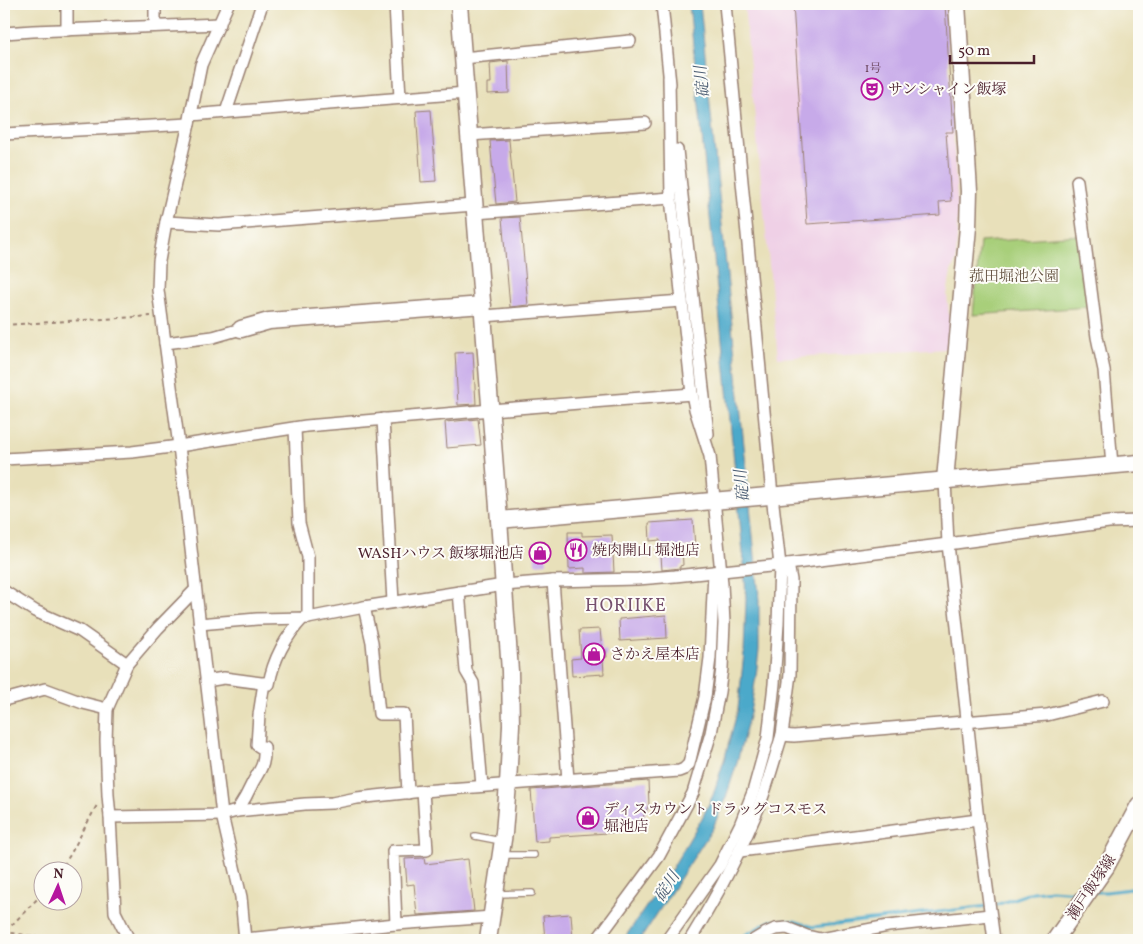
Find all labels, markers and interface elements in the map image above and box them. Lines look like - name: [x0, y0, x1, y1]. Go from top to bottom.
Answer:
- scale bar: [950, 32, 1034, 64]
- text: 50 m: [958, 41, 990, 62]
- house number: 1号: [865, 61, 881, 77]
- water label: 碇川: [690, 63, 716, 99]
- theatre icon: サンシャイン飯塚: [860, 77, 884, 101]
- place label: サンシャイン飯塚: [888, 80, 1007, 101]
- park label: 菰田堀池公園: [969, 267, 1059, 288]
- water label: 碇川: [730, 467, 756, 503]
- restaurant icon: 焼肉開山 堀池店: [564, 538, 588, 562]
- shop icon: WASHハウス 飯塚堀池店: [528, 541, 552, 565]
- place label: 焼肉開山 堀池店: [592, 541, 700, 562]
- place label: WASHハウス 飯塚堀池店: [358, 544, 524, 565]
- district label: HORIIKE: [585, 594, 667, 619]
- shop icon: さかえ屋本店: [582, 642, 606, 666]
- place label: さかえ屋本店: [610, 645, 700, 666]
- place label: ディスカウントドラッグコスモス 堀池店: [604, 800, 827, 838]
- shop icon: ディスカウントドラッグコスモス 堀池店: [576, 806, 600, 830]
- street label: 瀬戸飯塚線: [1063, 851, 1122, 925]
- north arrow: [32, 862, 82, 912]
- text: N: [53, 865, 64, 884]
- water label: 碇川: [650, 866, 687, 907]

